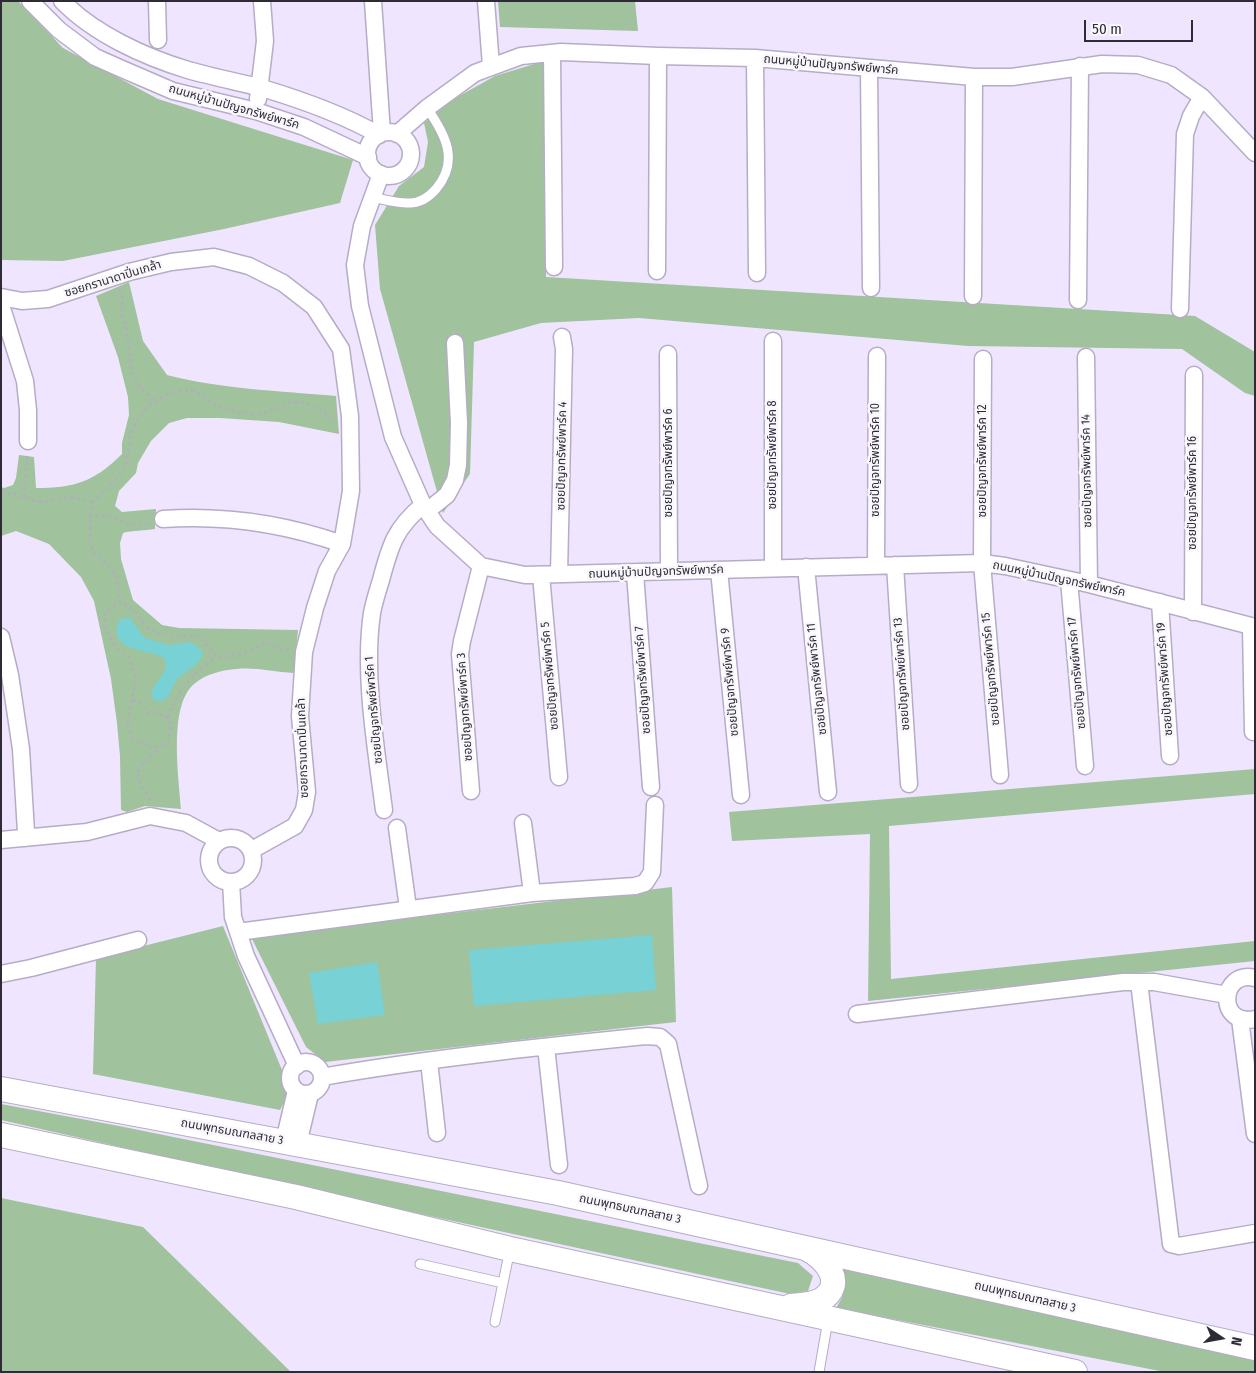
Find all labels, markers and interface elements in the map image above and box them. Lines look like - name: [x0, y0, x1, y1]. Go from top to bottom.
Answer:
- scale bar: [1086, 10, 1195, 42]
- text: 50 m: [1092, 20, 1122, 38]
- street label: ถนนหมู่บ้านปัญจทรัพย์พาร์ค: [763, 52, 899, 78]
- street label: ถนนหมู่บ้านปัญจทรัพย์พาร์ค: [167, 81, 301, 133]
- street label: ซอยกรานาดาปิ่นเกล้า: [63, 257, 163, 301]
- street label: ซอยปัญจทรัพย์พาร์ค 8: [766, 400, 780, 510]
- street label: ซอยปัญจทรัพย์พาร์ค 4: [554, 401, 570, 511]
- street label: ซอยปัญจทรัพย์พาร์ค 10: [869, 403, 883, 517]
- street label: ซอยปัญจทรัพย์พาร์ค 12: [976, 404, 990, 518]
- street label: ซอยปัญจทรัพย์พาร์ค 6: [662, 408, 676, 518]
- street label: ซอยปัญจทรัพย์พาร์ค 14: [1079, 414, 1095, 528]
- street label: ซอยปัญจทรัพย์พาร์ค 16: [1186, 436, 1200, 550]
- street label: ถนนหมู่บ้านปัญจทรัพย์พาร์ค: [991, 558, 1127, 600]
- street label: ถนนหมู่บ้านปัญจทรัพย์พาร์ค: [588, 562, 724, 582]
- street label: ซอยปัญจทรัพย์พาร์ค 15: [979, 612, 1003, 726]
- street label: ซอยปัญจทรัพย์พาร์ค 17: [1065, 616, 1089, 730]
- street label: ซอยปัญจทรัพย์พาร์ค 13: [891, 617, 913, 731]
- street label: ซอยปัญจทรัพย์พาร์ค 5: [538, 621, 562, 731]
- street label: ซอยปัญจทรัพย์พาร์ค 11: [804, 622, 830, 736]
- street label: ซอยปัญจทรัพย์พาร์ค 19: [1154, 622, 1176, 736]
- street label: ซอยปัญจทรัพย์พาร์ค 7: [632, 626, 654, 734]
- street label: ซอยปัญจทรัพย์พาร์ค 9: [718, 627, 742, 737]
- street label: ซอยปัญจทรัพย์พาร์ค 3: [454, 652, 476, 762]
- street label: ซอยปัญจทรัพย์พาร์ค 1: [362, 656, 386, 764]
- street label: ซอยกรานาดาปิ่นเกล้า: [294, 698, 312, 798]
- street label: ถนนพุทธมณฑลสาย 3: [180, 1116, 284, 1148]
- street label: ถนนพุทธมณฑลสาย 3: [578, 1191, 682, 1227]
- street label: ถนนพุทธมณฑลสาย 3: [973, 1278, 1077, 1316]
- north arrow: [1196, 1313, 1246, 1363]
- text: N: [1227, 1335, 1245, 1347]

